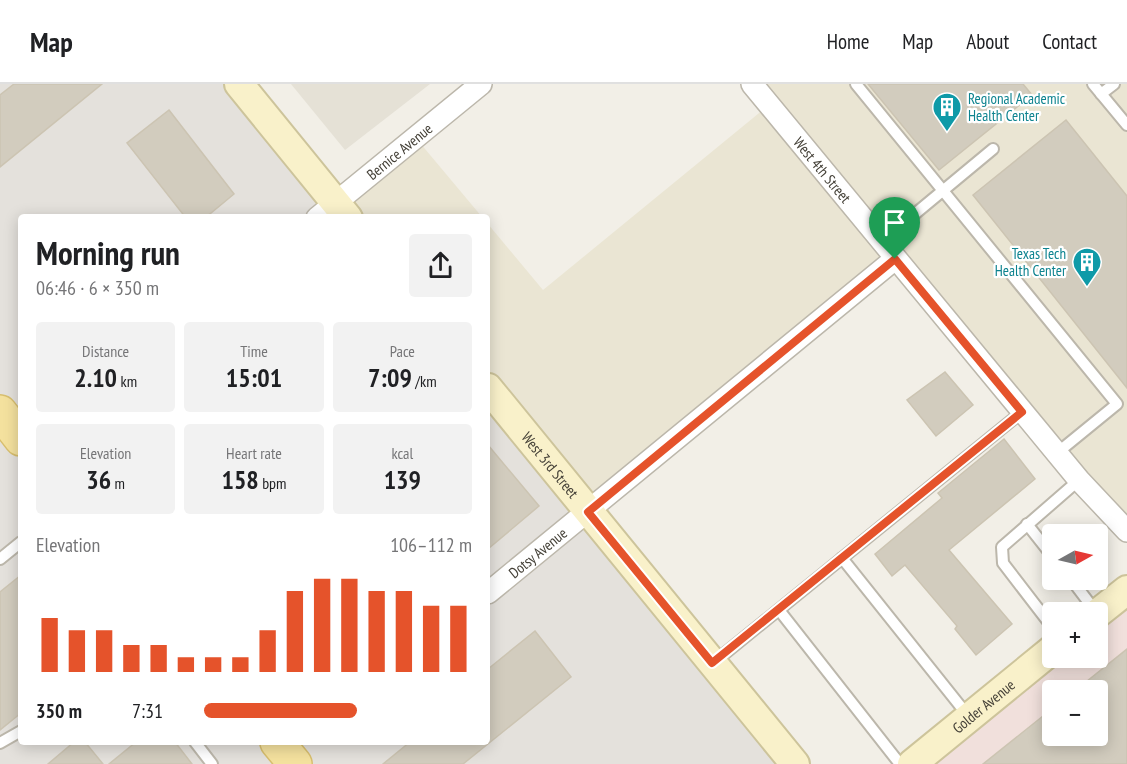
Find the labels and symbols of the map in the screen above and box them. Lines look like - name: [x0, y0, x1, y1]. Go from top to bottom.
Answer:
- place label: Regional Academic Health Center: [968, 89, 1066, 125]
- building icon: Regional Academic Health Center: [931, 91, 963, 133]
- street label: Bernice Avenue: [362, 118, 436, 183]
- street label: West 4th Street: [790, 133, 855, 206]
- pin: [869, 197, 920, 259]
- place label: Texas Tech Health Center: [995, 244, 1067, 280]
- building icon: Texas Tech Health Center: [1071, 246, 1103, 288]
- street label: West 3rd Street: [518, 428, 583, 502]
- street label: Dotsy Avenue: [505, 523, 570, 582]
- north arrow: [1042, 524, 1108, 590]
- street label: Golder Avenue: [948, 675, 1018, 737]

